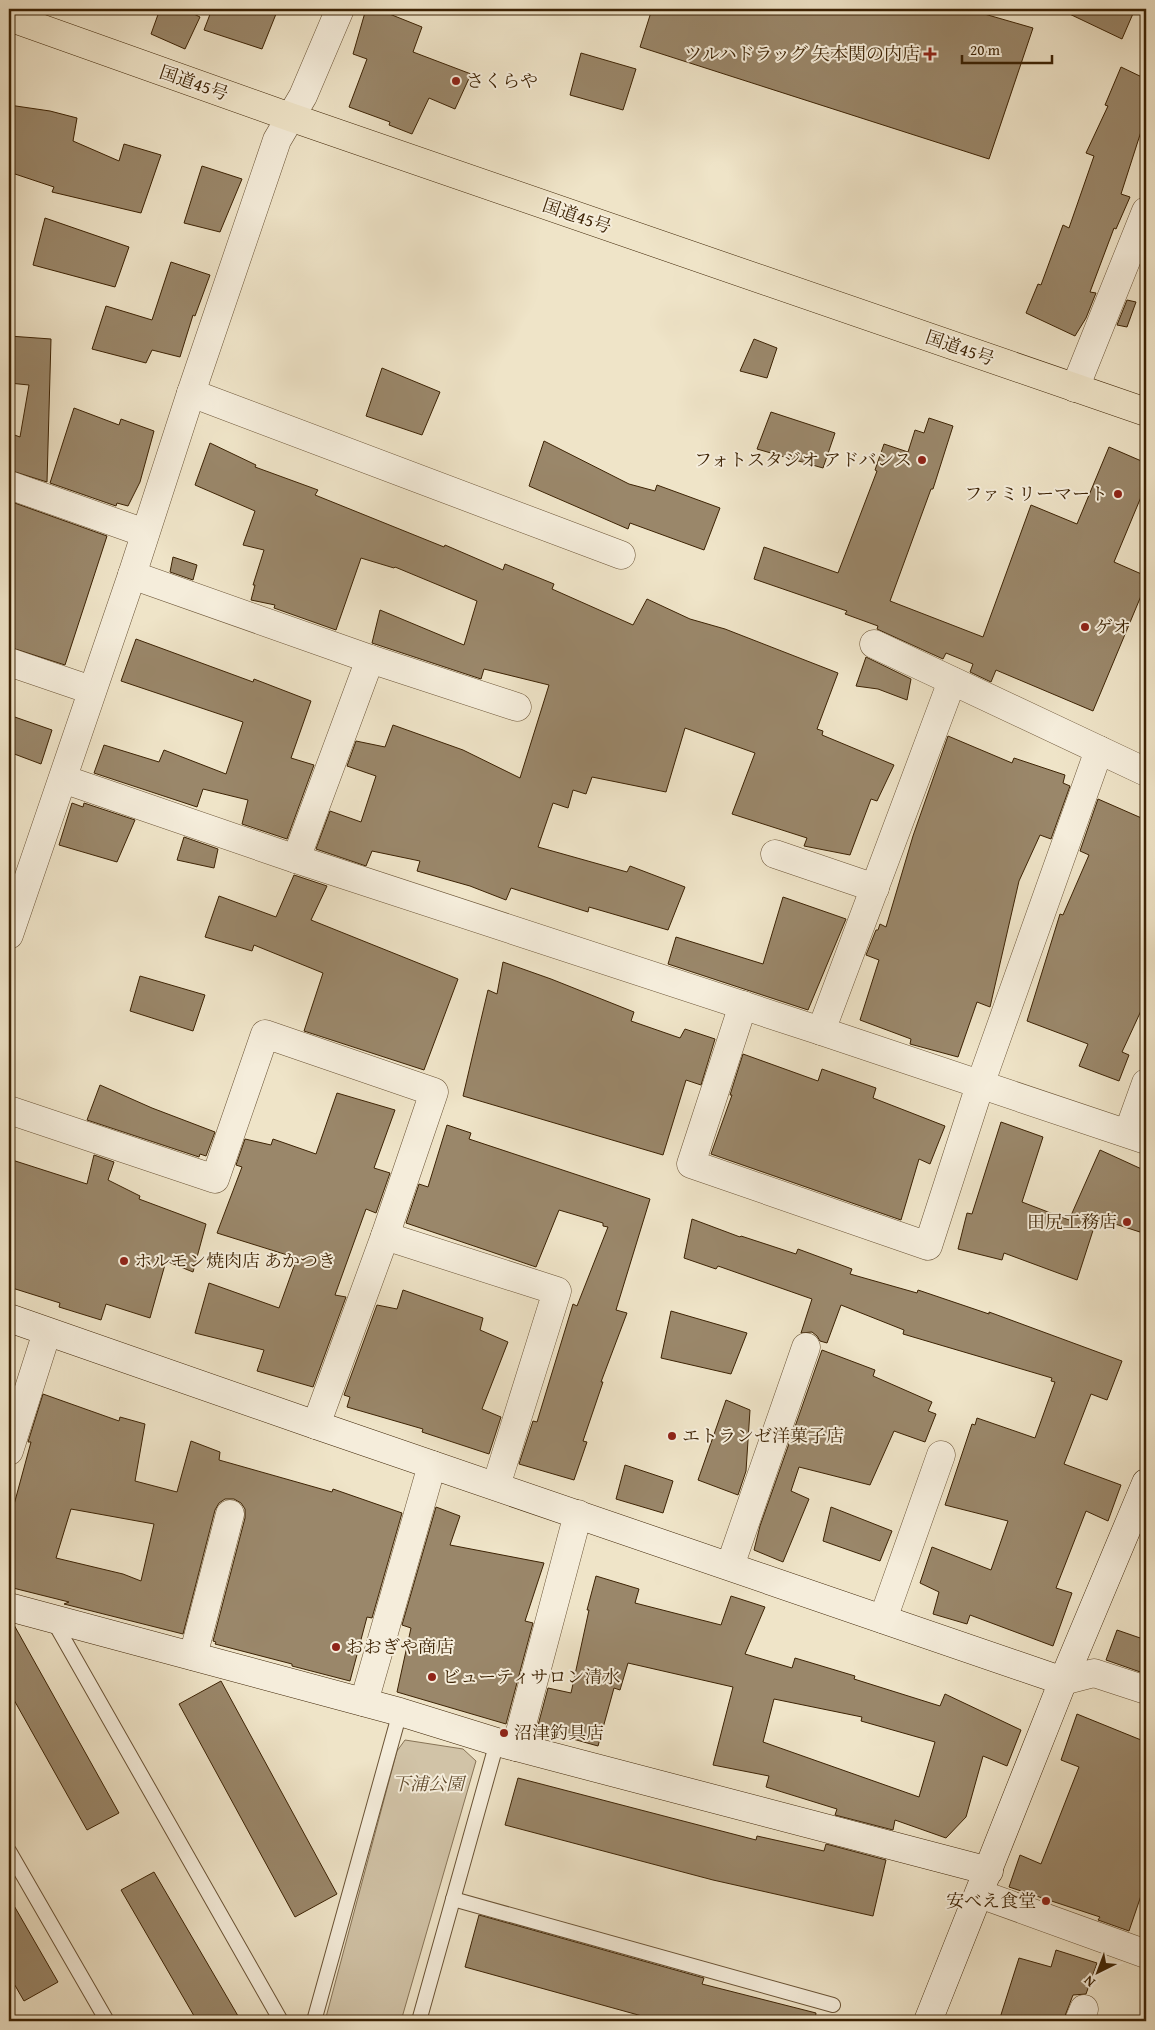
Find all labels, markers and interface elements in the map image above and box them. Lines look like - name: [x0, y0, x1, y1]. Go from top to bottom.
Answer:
- scale bar: [962, 32, 1052, 64]
- text: 20 m: [970, 39, 1001, 60]
- place label: ツルハドラッグ 矢本関の内店: [684, 40, 920, 67]
- marker: ツルハドラッグ 矢本関の内店: [924, 48, 936, 60]
- street label: 国道45号: [156, 58, 232, 107]
- place label: さくらや: [466, 67, 538, 94]
- marker: さくらや: [450, 75, 462, 87]
- street label: 国道45号: [539, 191, 615, 240]
- street label: 国道45号: [922, 323, 998, 372]
- place label: フォトスタジオ アドバンス: [694, 446, 912, 473]
- marker: フォトスタジオ アドバンス: [916, 454, 928, 466]
- place label: ファミリーマート: [964, 480, 1108, 507]
- marker: ファミリーマート: [1112, 488, 1124, 500]
- place label: ゲオ: [1095, 613, 1131, 640]
- marker: ゲオ: [1079, 621, 1091, 633]
- place label: 田尻工務店: [1027, 1208, 1117, 1235]
- marker: 田尻工務店: [1121, 1216, 1133, 1228]
- place label: ホルモン焼肉店 あかつき: [134, 1247, 336, 1274]
- marker: ホルモン焼肉店 あかつき: [118, 1255, 130, 1267]
- place label: エトランゼ洋菓子店: [682, 1422, 844, 1449]
- marker: エトランゼ洋菓子店: [666, 1430, 678, 1442]
- place label: おおぎや商店: [346, 1633, 454, 1660]
- marker: おおぎや商店: [330, 1641, 342, 1653]
- place label: ビューティサロン清水: [442, 1663, 621, 1690]
- marker: ビューティサロン清水: [426, 1671, 438, 1683]
- place label: 沼津釣具店: [514, 1719, 604, 1746]
- marker: 沼津釣具店: [498, 1727, 510, 1739]
- park label: 下浦公園: [392, 1770, 467, 1797]
- place label: 安べえ食堂: [946, 1887, 1036, 1914]
- marker: 安べえ食堂: [1040, 1895, 1052, 1907]
- north arrow: [1072, 1948, 1122, 1998]
- text: N: [1079, 1971, 1099, 1992]

